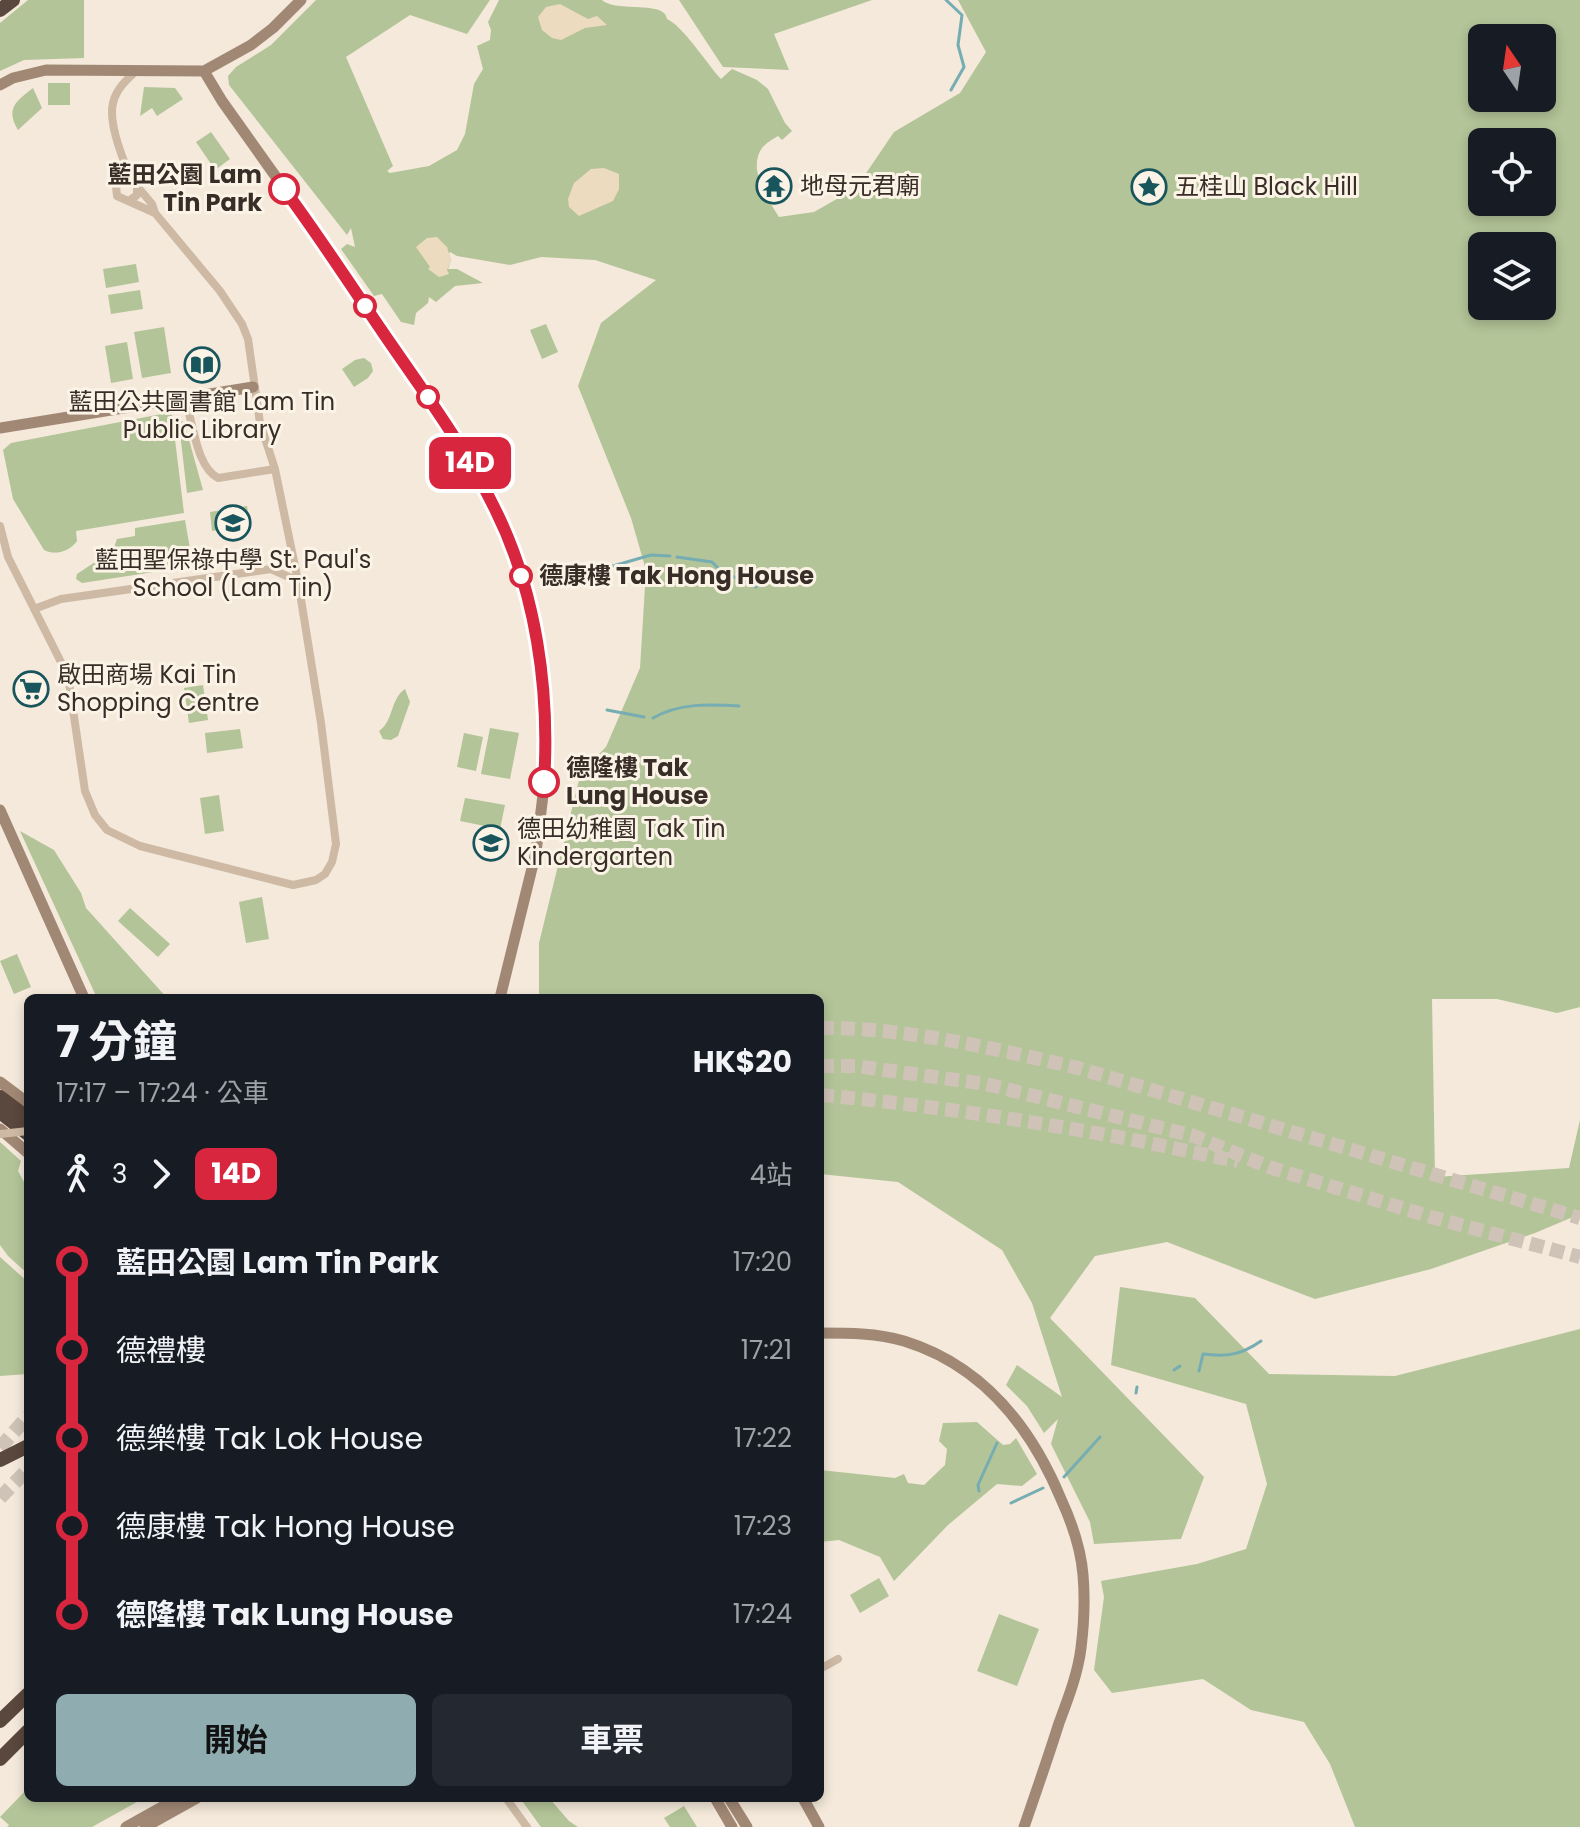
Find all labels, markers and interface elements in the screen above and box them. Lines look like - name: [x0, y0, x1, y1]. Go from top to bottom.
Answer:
- north arrow: [1468, 24, 1556, 112]
- map controls: [1468, 24, 1556, 320]
- button: locate: [1468, 128, 1556, 216]
- place label: 藍田公園 Lam Tin Park: [108, 158, 262, 219]
- temple icon: 地母元君廟: [755, 167, 793, 205]
- place icon: 五桂山 Black Hill: [1130, 168, 1168, 206]
- place label: 地母元君廟: [800, 169, 920, 202]
- place label: 五桂山 Black Hill: [1175, 170, 1358, 203]
- marker: 藍田公園 Lam Tin Park: [269, 174, 299, 204]
- button: layers: [1468, 232, 1556, 320]
- unlabelled marker: [354, 295, 376, 317]
- library icon: 藍田公共圖書館 Lam Tin Public Library: [183, 346, 221, 384]
- place label: 藍田公共圖書館 Lam Tin Public Library: [69, 385, 335, 446]
- unlabelled marker: [417, 386, 439, 408]
- line badge: 14D: [424, 437, 516, 489]
- text: 14D: [445, 443, 495, 482]
- school or university icon: 藍田聖保祿中學 St. Paul's School (Lam Tin): [214, 504, 252, 542]
- place label: 藍田聖保祿中學 St. Paul's School (Lam Tin): [95, 543, 371, 604]
- place label: 德康樓 Tak Hong House: [539, 559, 814, 592]
- marker: 德康樓 Tak Hong House: [510, 565, 532, 587]
- place label: 啟田商場 Kai Tin Shopping Centre: [57, 658, 260, 719]
- supermarket icon: 啟田商場 Kai Tin Shopping Centre: [12, 670, 50, 708]
- place label: 德隆樓 Tak Lung House: [566, 751, 709, 812]
- marker: 德隆樓 Tak Lung House: [529, 767, 559, 797]
- place label: 德田幼稚園 Tak Tin Kindergarten: [517, 812, 726, 873]
- school or university icon: 德田幼稚園 Tak Tin Kindergarten: [472, 824, 510, 862]
- text: 7 分鐘: [56, 1011, 177, 1072]
- text: HK$20: [693, 1040, 792, 1083]
- text: 17:17 – 17:24 · 公車: [56, 1075, 269, 1111]
- icon: walk: [56, 1152, 100, 1196]
- icon: forward: [139, 1152, 183, 1196]
- text: 14D: [211, 1154, 261, 1193]
- text: 3: [112, 1156, 127, 1192]
- text: 4站: [750, 1157, 792, 1193]
- text: 藍田公園 Lam Tin Park: [116, 1241, 439, 1284]
- text: 17:20: [733, 1244, 792, 1280]
- text: 德禮樓: [116, 1329, 206, 1372]
- text: 17:21: [741, 1332, 792, 1368]
- text: 德樂樓 Tak Lok House: [116, 1417, 423, 1460]
- text: 17:22: [734, 1420, 792, 1456]
- text: 德康樓 Tak Hong House: [116, 1505, 455, 1548]
- text: 17:23: [734, 1508, 792, 1544]
- text: 德隆樓 Tak Lung House: [116, 1593, 453, 1636]
- text: 17:24: [733, 1596, 792, 1632]
- button: 開始: [56, 1694, 416, 1786]
- button: 車票: [432, 1694, 792, 1786]

